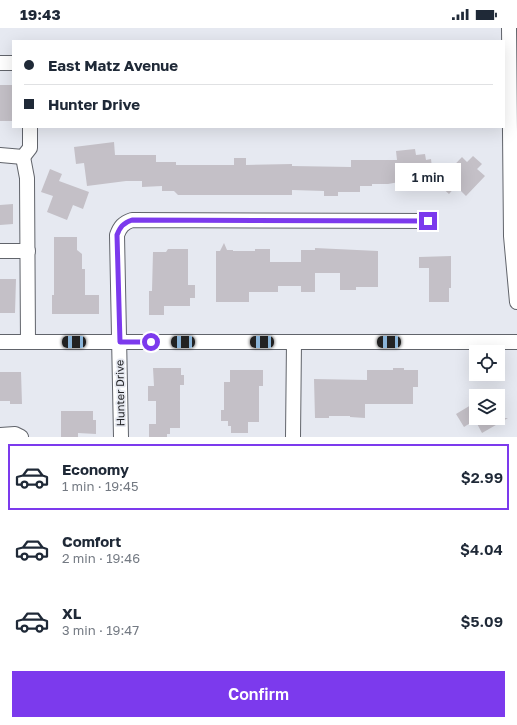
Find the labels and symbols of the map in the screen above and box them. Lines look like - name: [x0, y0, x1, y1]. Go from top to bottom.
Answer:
- callout: 1 min: [395, 163, 461, 191]
- route end: [419, 212, 437, 230]
- route start: [142, 333, 160, 351]
- car: [62, 336, 86, 348]
- car: [171, 336, 195, 348]
- car: [250, 336, 274, 348]
- car: [377, 336, 401, 348]
- street label: Hunter Drive: [112, 360, 127, 426]

